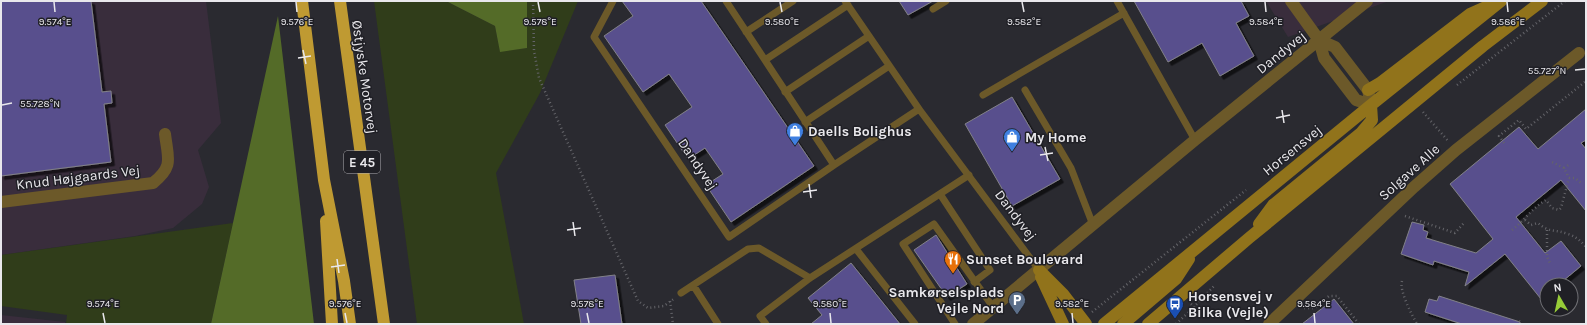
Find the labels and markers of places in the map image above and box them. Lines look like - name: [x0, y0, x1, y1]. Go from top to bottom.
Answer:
- shop icon: Daells Bolighus: [785, 121, 805, 146]
- place label: Daells Bolighus: [808, 123, 912, 140]
- shop icon: My Home: [1002, 127, 1022, 152]
- place label: My Home: [1025, 129, 1086, 146]
- restaurant icon: Sunset Boulevard: [943, 249, 963, 274]
- place label: Sunset Boulevard: [966, 251, 1083, 268]
- place label: Samkørselsplads Vejle Nord: [888, 284, 1004, 317]
- place label: Horsensvej v Bilka (Vejle): [1188, 288, 1273, 321]
- parking icon: Samkørselsplads Vejle Nord: [1007, 290, 1027, 315]
- bus stop icon: Horsensvej v Bilka (Vejle): [1165, 294, 1185, 319]

